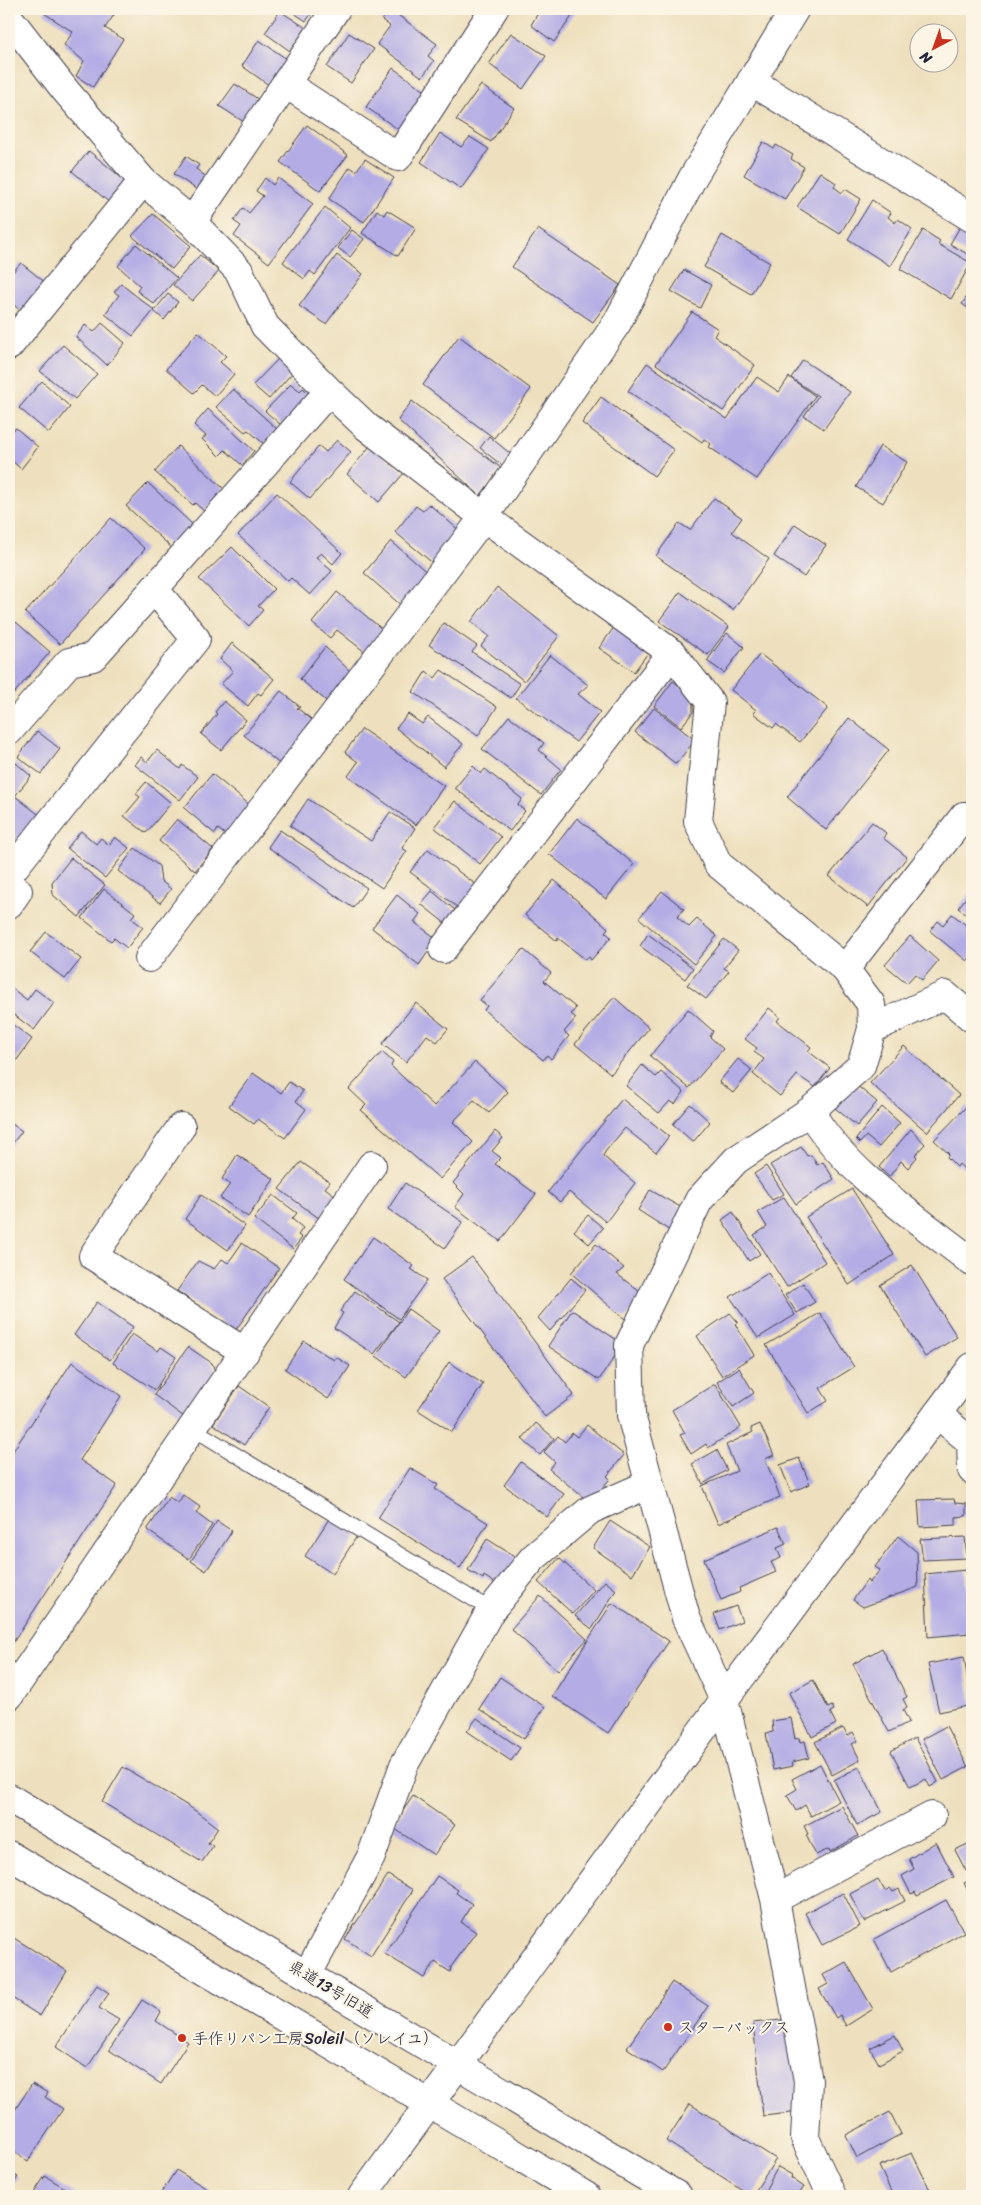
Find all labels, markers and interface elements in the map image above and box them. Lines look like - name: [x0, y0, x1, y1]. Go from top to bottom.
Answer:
- north arrow: [908, 22, 958, 72]
- text: N: [914, 45, 938, 71]
- street label: 県道13号旧道: [283, 1952, 379, 2026]
- place label: スターバックス: [678, 2013, 790, 2042]
- marker: スターバックス: [662, 2021, 674, 2033]
- place label: 手作りパン工房Soleil（ソレイユ）: [192, 2024, 439, 2053]
- marker: 手作りパン工房Soleil（ソレイユ）: [176, 2032, 188, 2044]

